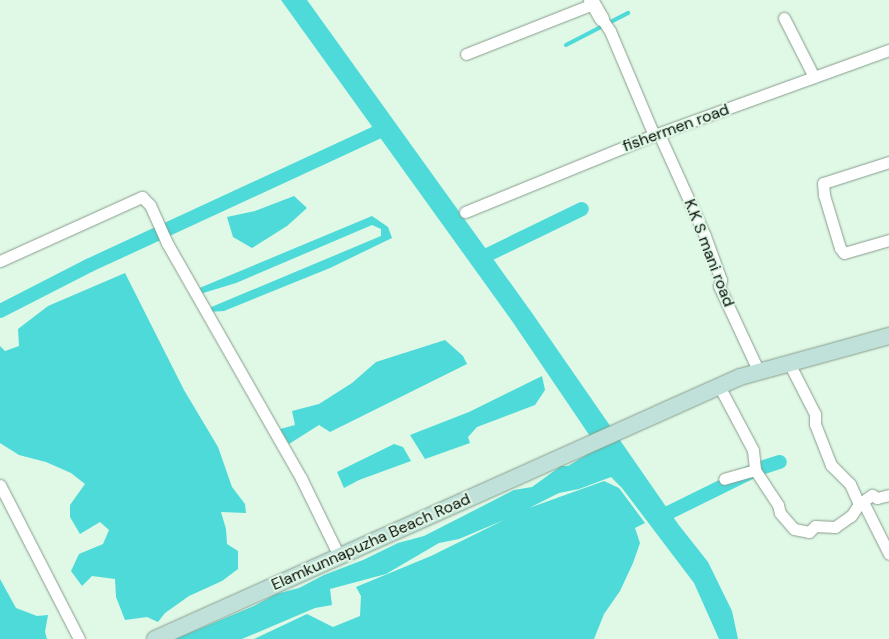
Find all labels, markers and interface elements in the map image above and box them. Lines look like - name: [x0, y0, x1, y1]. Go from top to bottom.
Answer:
- street label: fishermen road: [620, 100, 732, 156]
- street label: K.K S mani road: [680, 196, 738, 310]
- street label: Elamkunnapuzha Beach Road: [269, 489, 473, 595]

